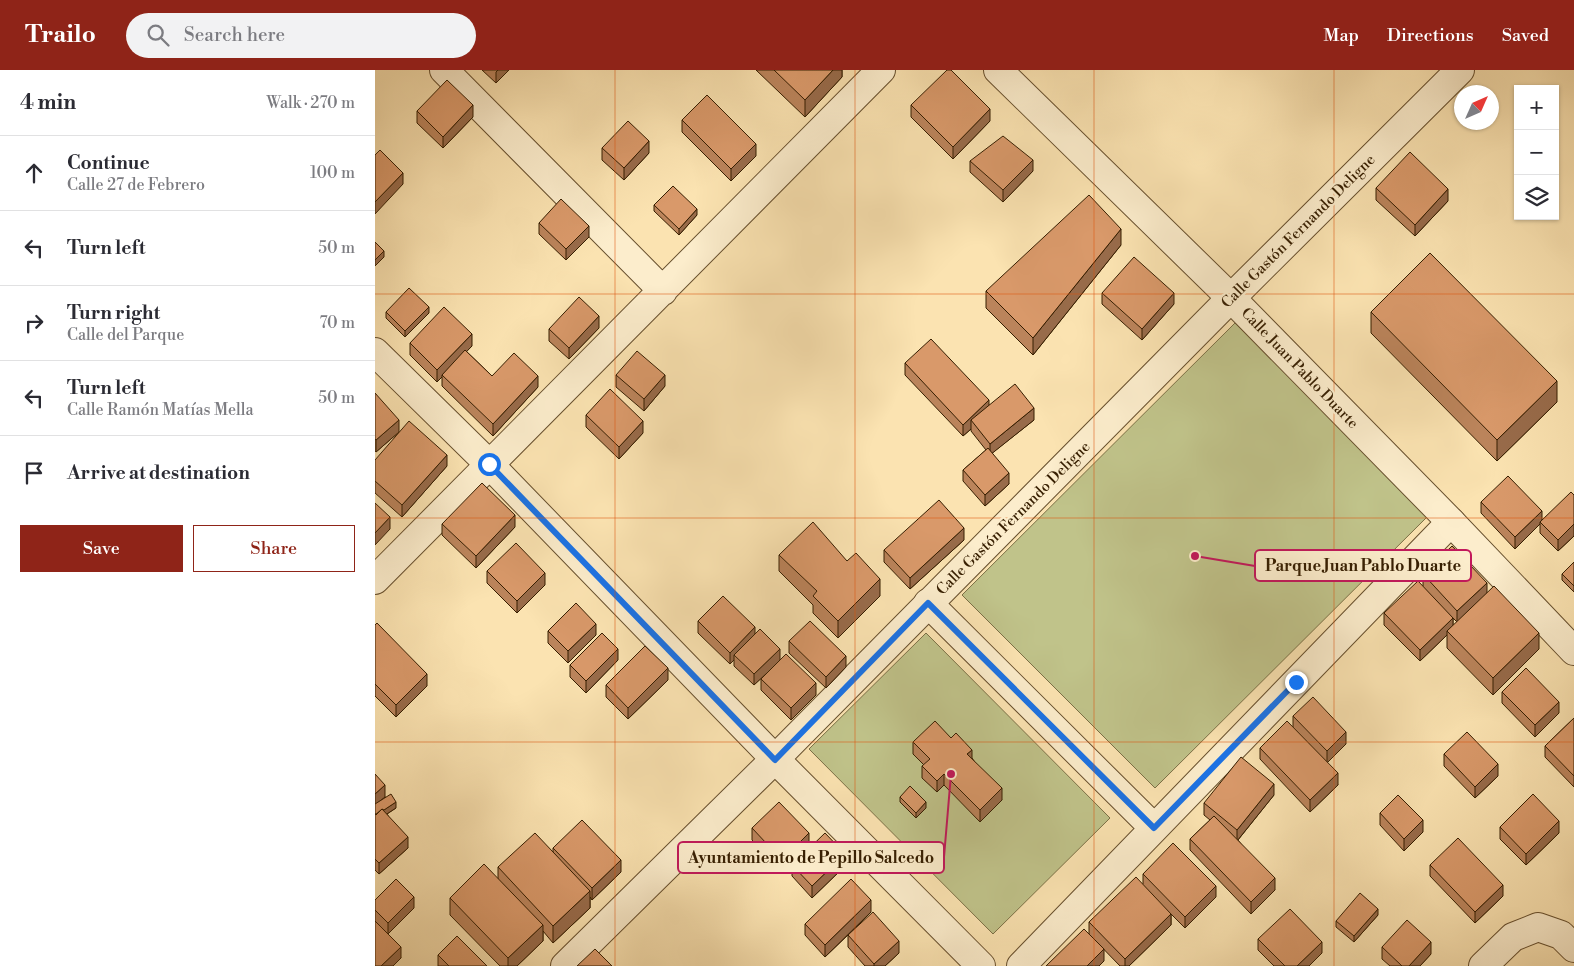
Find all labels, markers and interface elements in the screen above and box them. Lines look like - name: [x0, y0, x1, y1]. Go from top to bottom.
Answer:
- search box: [126, 13, 476, 58]
- text: Trailo: [25, 20, 96, 50]
- icon: search: [144, 21, 172, 49]
- text: Search here: [184, 23, 285, 47]
- text: Map: [1323, 24, 1359, 47]
- text: Directions: [1387, 24, 1474, 47]
- text: Saved: [1502, 24, 1549, 47]
- north arrow: [1454, 85, 1499, 130]
- map controls: [1514, 85, 1559, 220]
- button: +: [1514, 85, 1559, 130]
- text: 4 min: [20, 90, 76, 116]
- text: Walk · 270 m: [266, 93, 355, 113]
- button: −: [1514, 130, 1559, 175]
- street label: Calle Gastón Fernando Deligne: [1217, 150, 1379, 312]
- text: Continue: [67, 151, 150, 175]
- icon: ahead: [20, 159, 48, 187]
- text: 100 m: [310, 163, 355, 183]
- text: Calle 27 de Febrero: [67, 175, 205, 195]
- button: layers: [1514, 175, 1559, 220]
- icon: left: [20, 234, 48, 262]
- text: Turn left: [67, 236, 146, 260]
- text: 50 m: [318, 238, 355, 258]
- text: Turn right: [67, 301, 160, 325]
- street label: Calle Juan Pablo Duarte: [1237, 304, 1362, 433]
- icon: right: [20, 309, 48, 337]
- text: 70 m: [319, 313, 355, 333]
- text: Calle del Parque: [67, 325, 184, 345]
- text: Turn left: [67, 376, 146, 400]
- icon: left: [20, 384, 48, 412]
- text: 50 m: [318, 388, 355, 408]
- text: Calle Ramón Matías Mella: [67, 400, 254, 420]
- street label: Calle Gastón Fernando Deligne: [932, 437, 1094, 599]
- route start: [478, 453, 501, 476]
- icon: arrive: [20, 459, 48, 487]
- text: Arrive at destination: [67, 461, 250, 485]
- button: Save: [20, 525, 183, 572]
- button: Share: [193, 525, 355, 572]
- callout: Parque Juan Pablo Duarte: [1255, 550, 1471, 581]
- text: Parque Juan Pablo Duarte: [1265, 556, 1461, 576]
- route end: [1285, 671, 1308, 694]
- callout: Ayuntamiento de Pepillo Salcedo: [678, 842, 944, 873]
- text: Ayuntamiento de Pepillo Salcedo: [687, 848, 934, 868]

